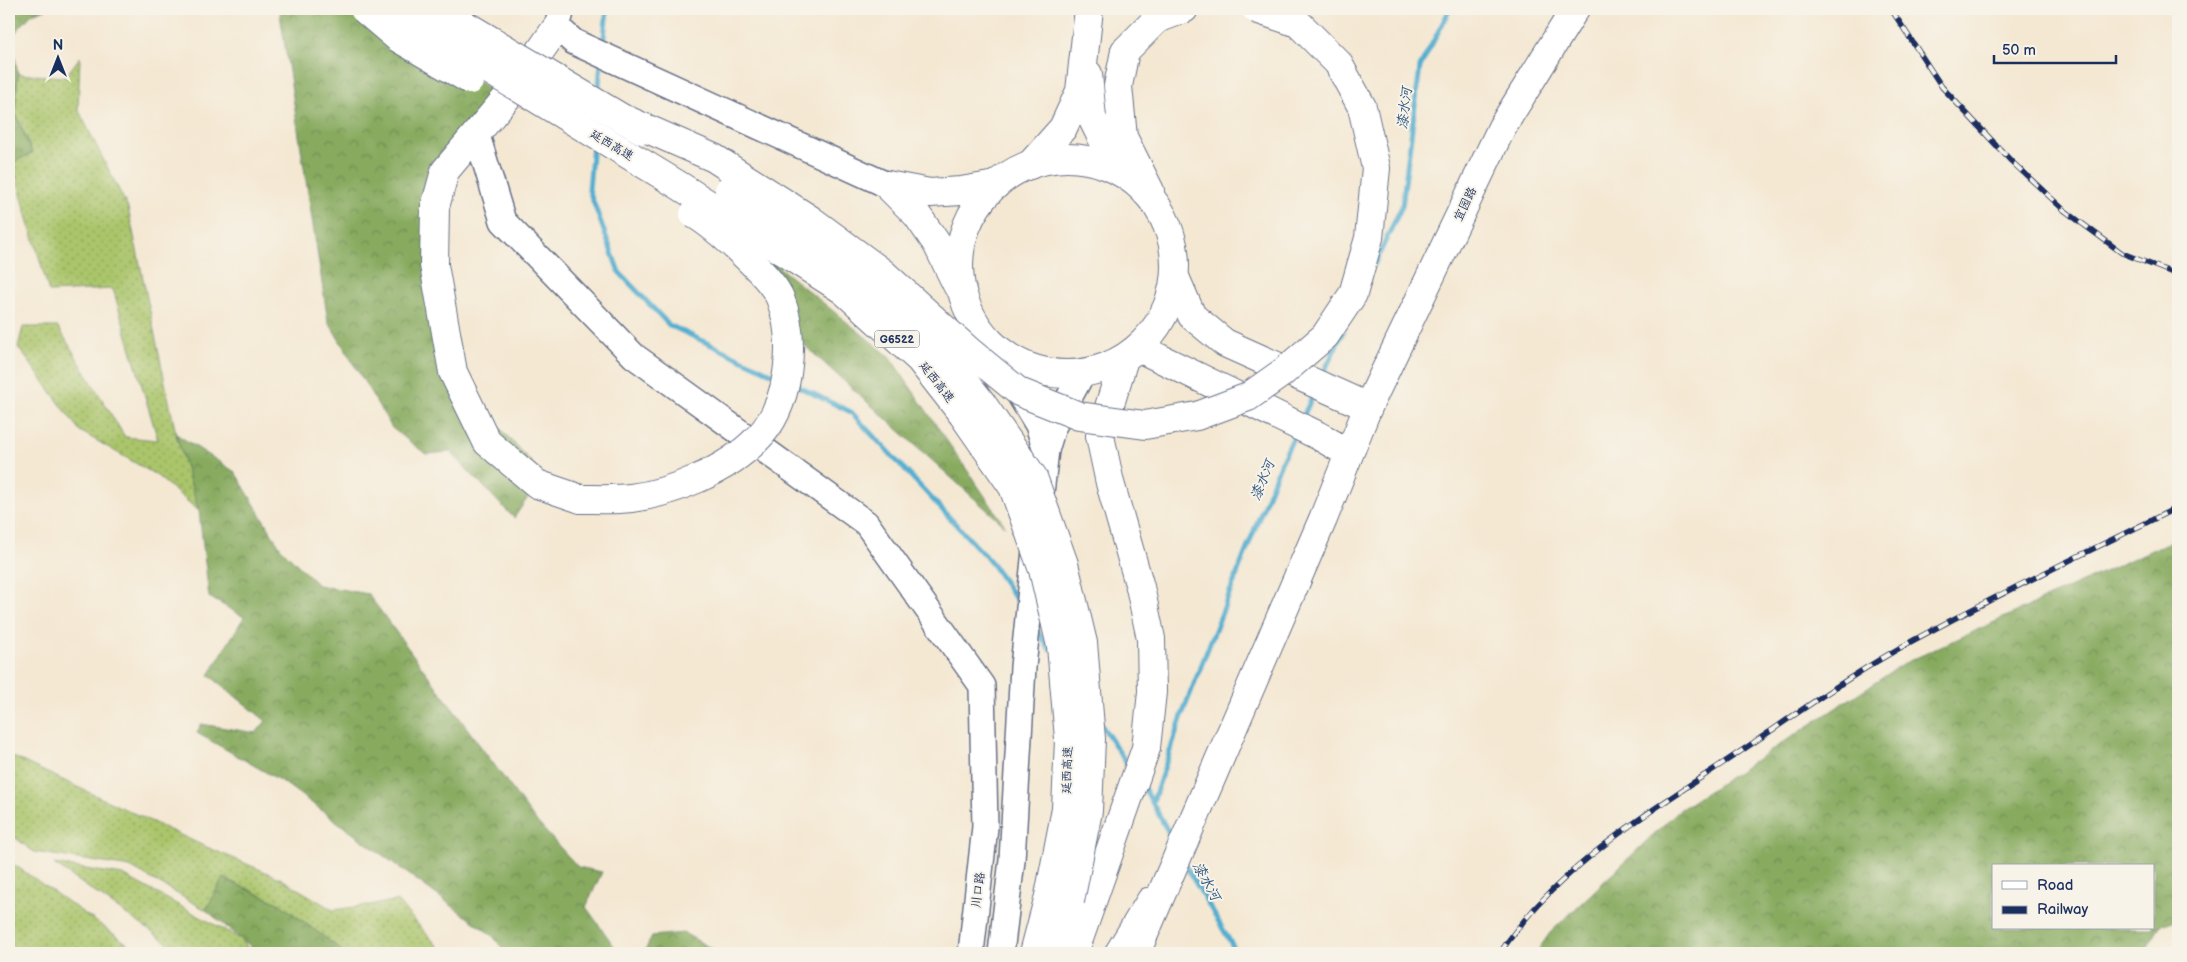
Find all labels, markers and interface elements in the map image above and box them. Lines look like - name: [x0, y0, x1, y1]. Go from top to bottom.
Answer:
- north arrow: [32, 32, 82, 82]
- scale bar: [1994, 32, 2117, 64]
- text: N: [53, 37, 63, 54]
- text: 50 m: [2002, 41, 2036, 60]
- water label: 漆水河: [1394, 84, 1416, 130]
- street label: 延西高速: [587, 127, 636, 164]
- street label: 宜园路: [1451, 185, 1480, 224]
- road number: G6522: [874, 330, 920, 348]
- street label: 延西高速: [916, 359, 957, 406]
- water label: 漆水河: [1247, 456, 1279, 503]
- street label: 延西高速: [1059, 746, 1076, 794]
- water label: 漆水河: [1189, 859, 1225, 905]
- legend: [1992, 864, 2154, 930]
- street label: 川口路: [969, 871, 988, 909]
- text: Road: [2037, 876, 2073, 895]
- text: Railway: [2037, 900, 2088, 919]

